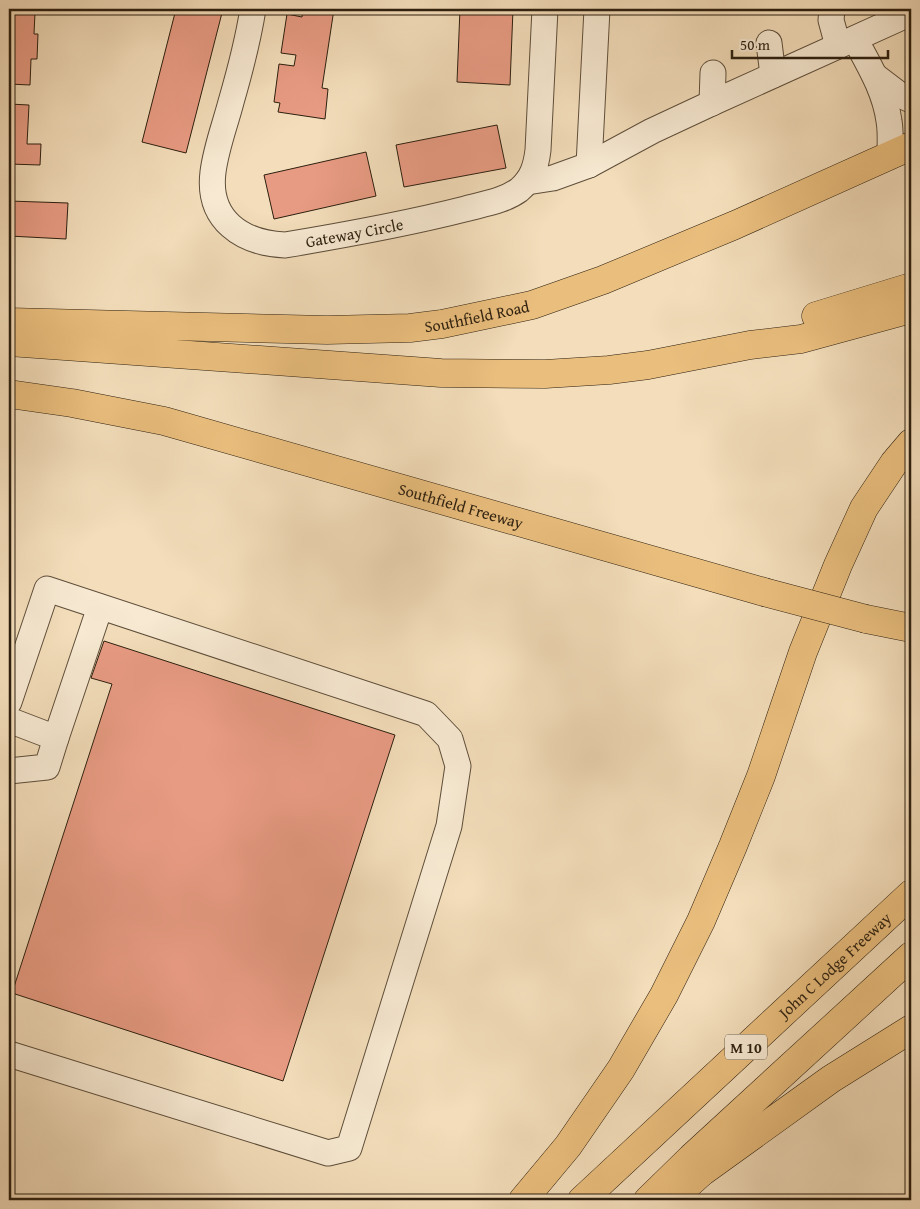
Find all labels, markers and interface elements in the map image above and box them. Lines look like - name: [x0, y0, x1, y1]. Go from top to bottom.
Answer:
- scale bar: [732, 28, 889, 60]
- text: 50 m: [740, 34, 771, 55]
- street label: Gateway Circle: [304, 212, 405, 253]
- street label: Southfield Road: [423, 294, 532, 338]
- street label: Southfield Freeway: [396, 476, 526, 535]
- street label: John C Lodge Freeway: [771, 906, 896, 1025]
- road number: M 10: [725, 1034, 767, 1060]

